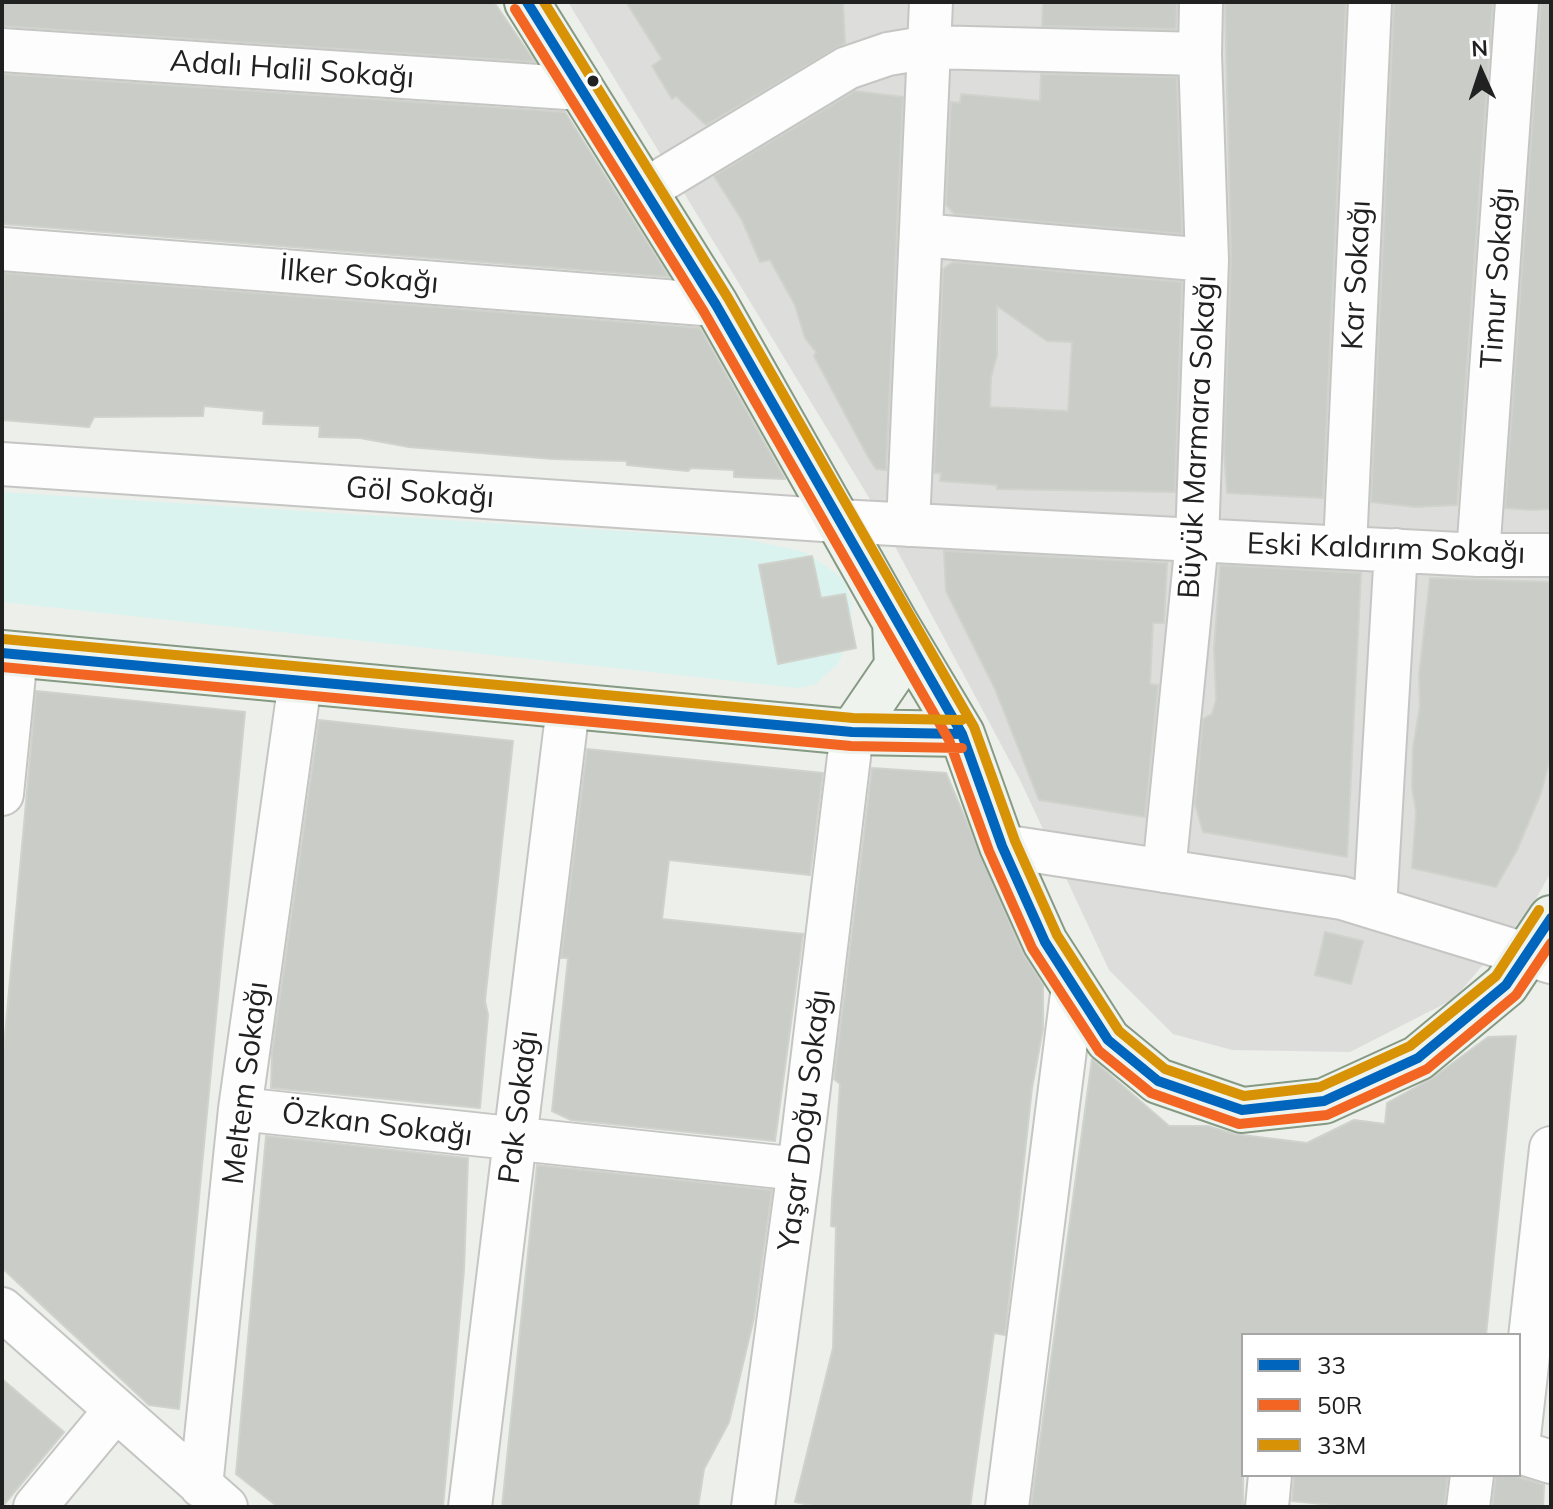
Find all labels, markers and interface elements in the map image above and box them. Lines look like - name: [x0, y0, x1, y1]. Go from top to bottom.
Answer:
- north arrow: [1441, 32, 1521, 112]
- text: N: [1471, 34, 1489, 62]
- street label: Adalı Halil Sokağı: [169, 44, 415, 96]
- unlabelled marker: [585, 73, 601, 89]
- street label: Timur Sokağı: [1474, 186, 1522, 370]
- street label: Kar Sokağı: [1335, 199, 1379, 351]
- street label: İlker Sokağı: [278, 252, 440, 302]
- street label: Büyük Marmara Sokağı: [1172, 274, 1224, 600]
- street label: Göl Sokağı: [345, 470, 495, 516]
- street label: Eski Kaldırım Sokağı: [1246, 526, 1526, 572]
- street label: Meltem Sokağı: [216, 979, 276, 1187]
- street label: Yaşar Doğu Sokağı: [771, 987, 839, 1253]
- street label: Pak Sokağı: [492, 1028, 546, 1186]
- street label: Özkan Sokağı: [280, 1095, 474, 1155]
- legend: [1241, 1333, 1521, 1477]
- text: 33: [1317, 1350, 1346, 1380]
- text: 50R: [1317, 1390, 1362, 1420]
- text: 33M: [1317, 1430, 1366, 1460]

